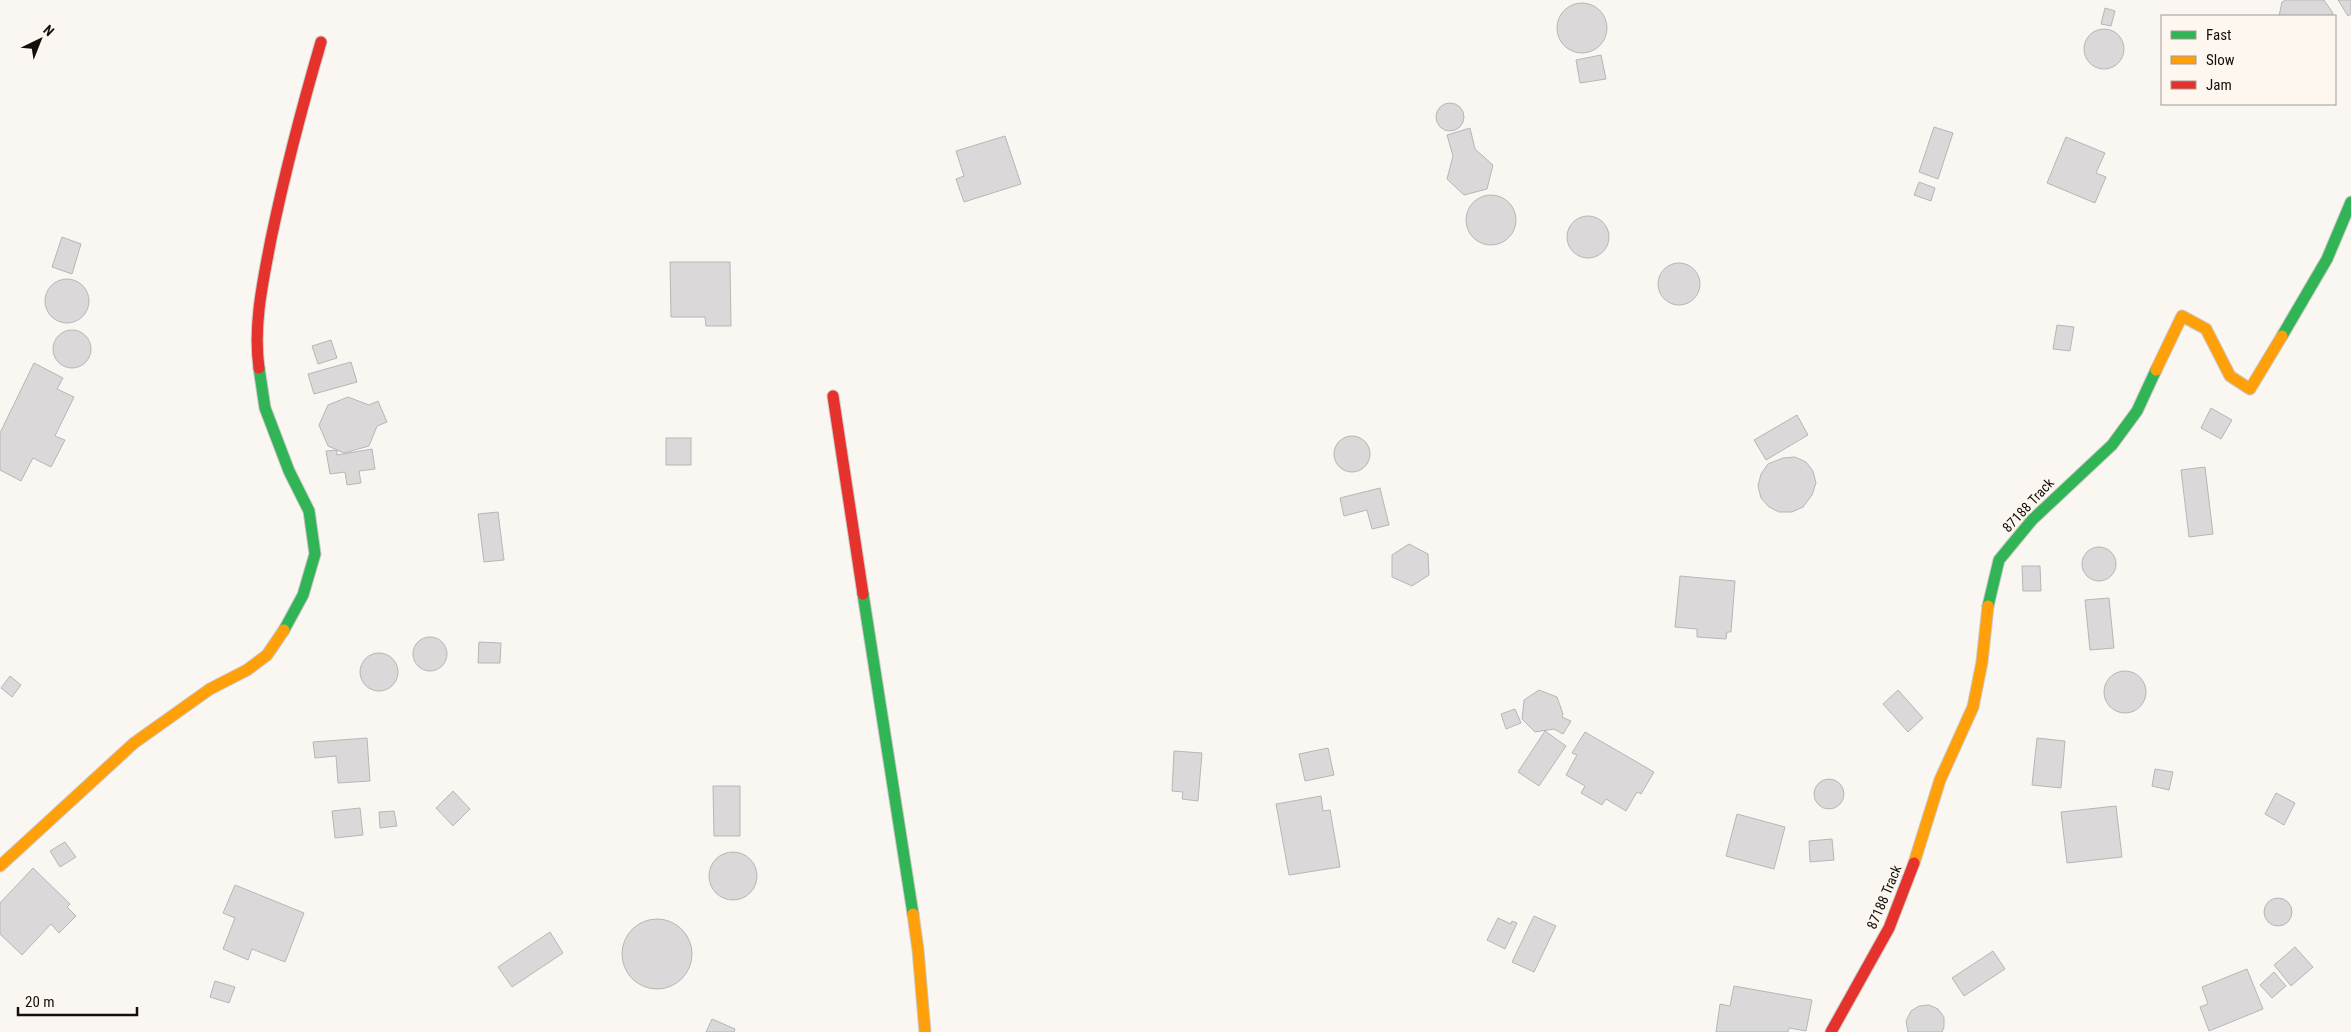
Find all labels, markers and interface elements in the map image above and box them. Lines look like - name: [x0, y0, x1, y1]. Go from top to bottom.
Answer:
- north arrow: [15, 15, 65, 65]
- legend: [2161, 15, 2336, 105]
- text: N: [40, 22, 57, 39]
- text: Fast: [2206, 26, 2231, 44]
- text: Slow: [2206, 51, 2235, 69]
- text: Jam: [2206, 76, 2232, 94]
- street label: 87188 Track: [1999, 474, 2057, 535]
- street label: 87188 Track: [1863, 862, 1905, 931]
- scale bar: [18, 984, 136, 1016]
- text: 20 m: [25, 993, 55, 1011]

